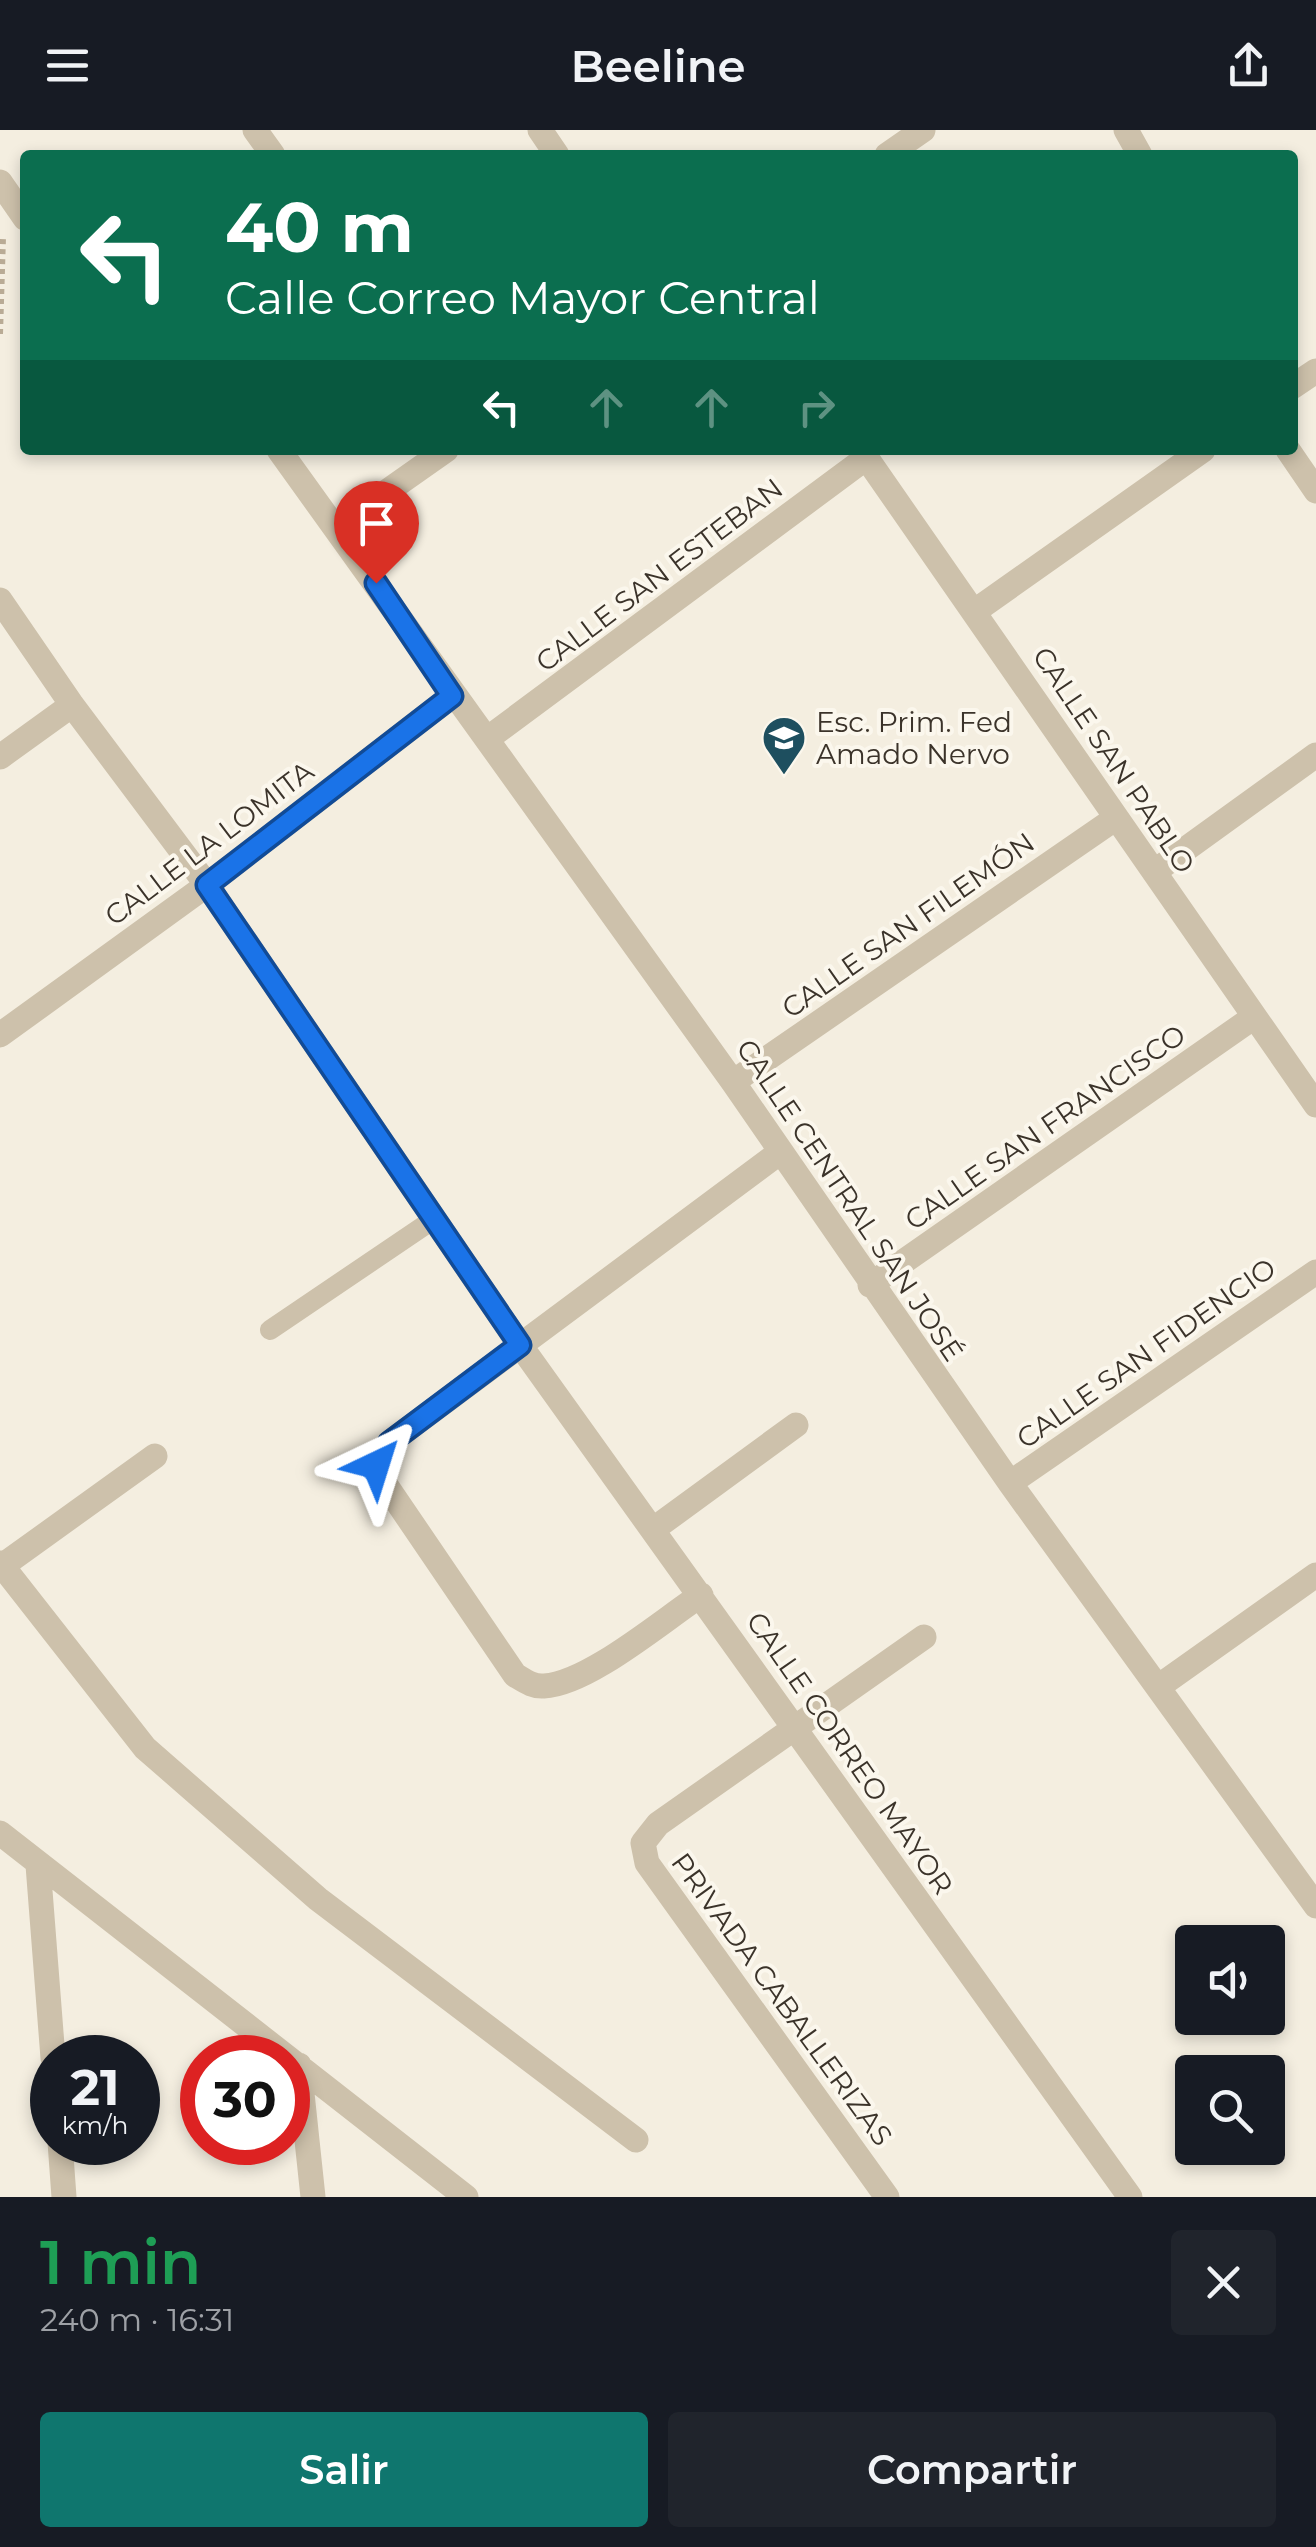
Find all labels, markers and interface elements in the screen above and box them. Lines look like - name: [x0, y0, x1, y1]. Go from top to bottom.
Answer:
- icon: menu: [40, 38, 95, 93]
- text: Beeline: [570, 38, 746, 93]
- icon: share: [1221, 38, 1276, 93]
- text: 40 m: [225, 184, 414, 270]
- icon: left: [60, 190, 190, 320]
- text: Calle Correo Mayor Central: [225, 270, 820, 325]
- icon: left: [474, 380, 529, 435]
- icon: ahead: [579, 380, 634, 435]
- icon: ahead: [684, 380, 739, 435]
- icon: right: [789, 380, 844, 435]
- street label: CALLE SAN ESTEBAN: [529, 471, 789, 679]
- pin: [334, 481, 419, 584]
- icon: arrive: [349, 496, 404, 551]
- street label: CALLE SAN PABLO: [1026, 640, 1202, 880]
- place label: Esc. Prim. Fed Amado Nervo: [816, 705, 1012, 771]
- school or university icon: Esc. Prim. Fed Amado Nervo: [761, 715, 807, 776]
- street label: CALLE LA LOMITA: [98, 753, 321, 933]
- street label: CALLE SAN FILEMÓN: [775, 825, 1041, 1025]
- street label: CALLE SAN FRANCISCO: [898, 1017, 1192, 1237]
- street label: CALLE CENTRAL SAN JOSÉ: [729, 1033, 971, 1367]
- street label: CALLE SAN FIDENCIO: [1010, 1251, 1282, 1455]
- position arrow: [324, 1413, 428, 1517]
- street label: CALLE CORREO MAYOR: [739, 1605, 961, 1901]
- street label: PRIVADA CABALLERIZAS: [664, 1846, 900, 2152]
- map controls: [1175, 1925, 1285, 2165]
- button: sound: [1175, 1925, 1285, 2035]
- speed limit sign: 30: [180, 2035, 310, 2165]
- button: search: [1175, 2055, 1285, 2165]
- text: 21: [70, 2057, 120, 2118]
- text: km/h: [62, 2110, 128, 2140]
- text: 1 min: [40, 2226, 201, 2299]
- button: close: [1171, 2230, 1276, 2335]
- text: 240 m · 16:31: [40, 2300, 234, 2339]
- button: Salir: [40, 2412, 648, 2527]
- button: Compartir: [668, 2412, 1276, 2527]

